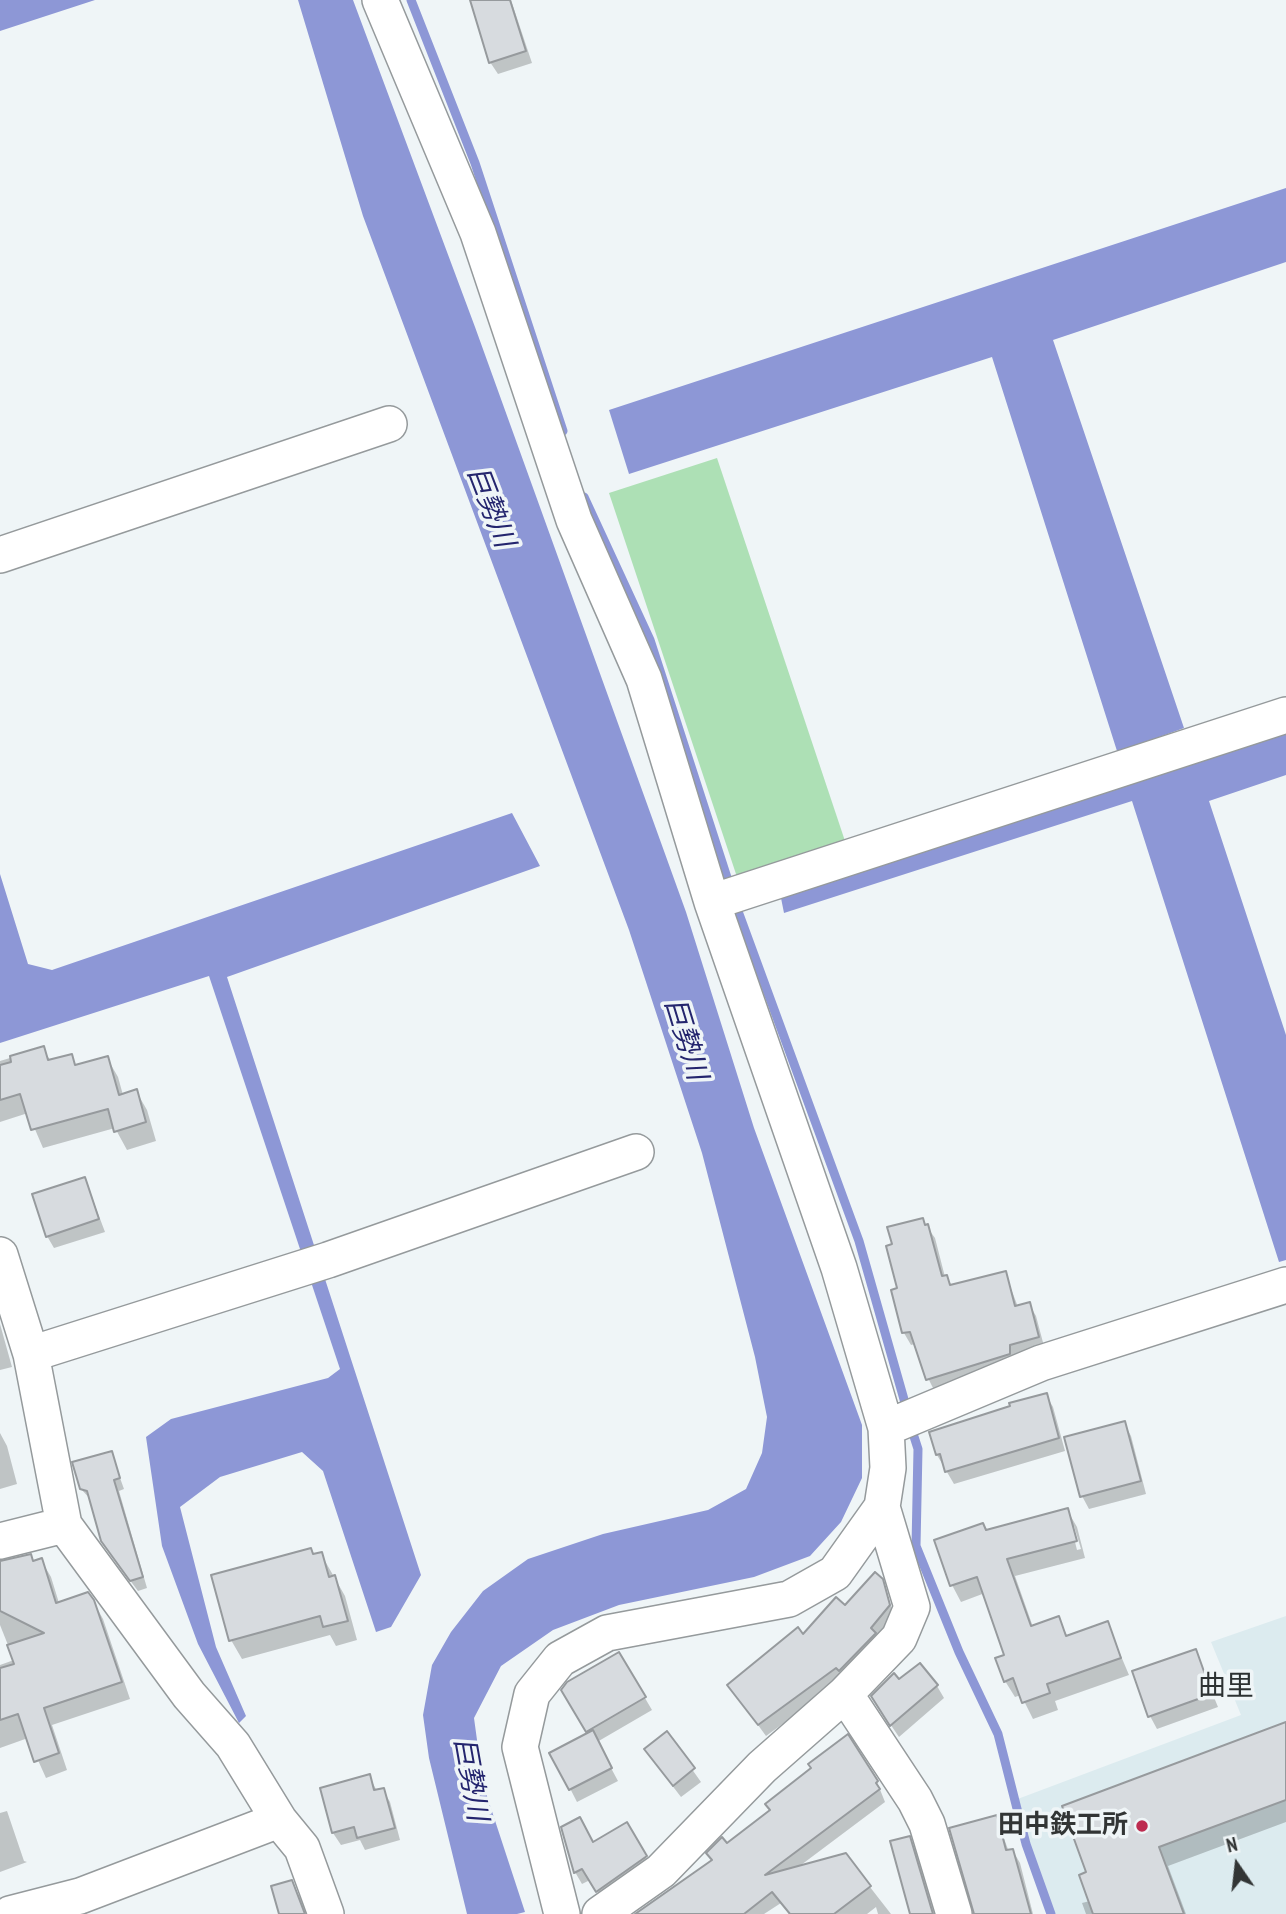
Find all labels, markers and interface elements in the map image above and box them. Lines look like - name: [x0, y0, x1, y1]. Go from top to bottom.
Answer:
- water label: 巨勢川: [459, 462, 521, 552]
- water label: 巨勢川: [657, 994, 713, 1084]
- district label: 曲里: [1198, 1670, 1254, 1704]
- water label: 巨勢川: [446, 1735, 494, 1823]
- place label: 田中鉄工所: [998, 1810, 1128, 1842]
- marker: 田中鉄工所: [1134, 1818, 1150, 1834]
- north arrow: [1202, 1830, 1272, 1900]
- text: N: [1224, 1832, 1240, 1858]

